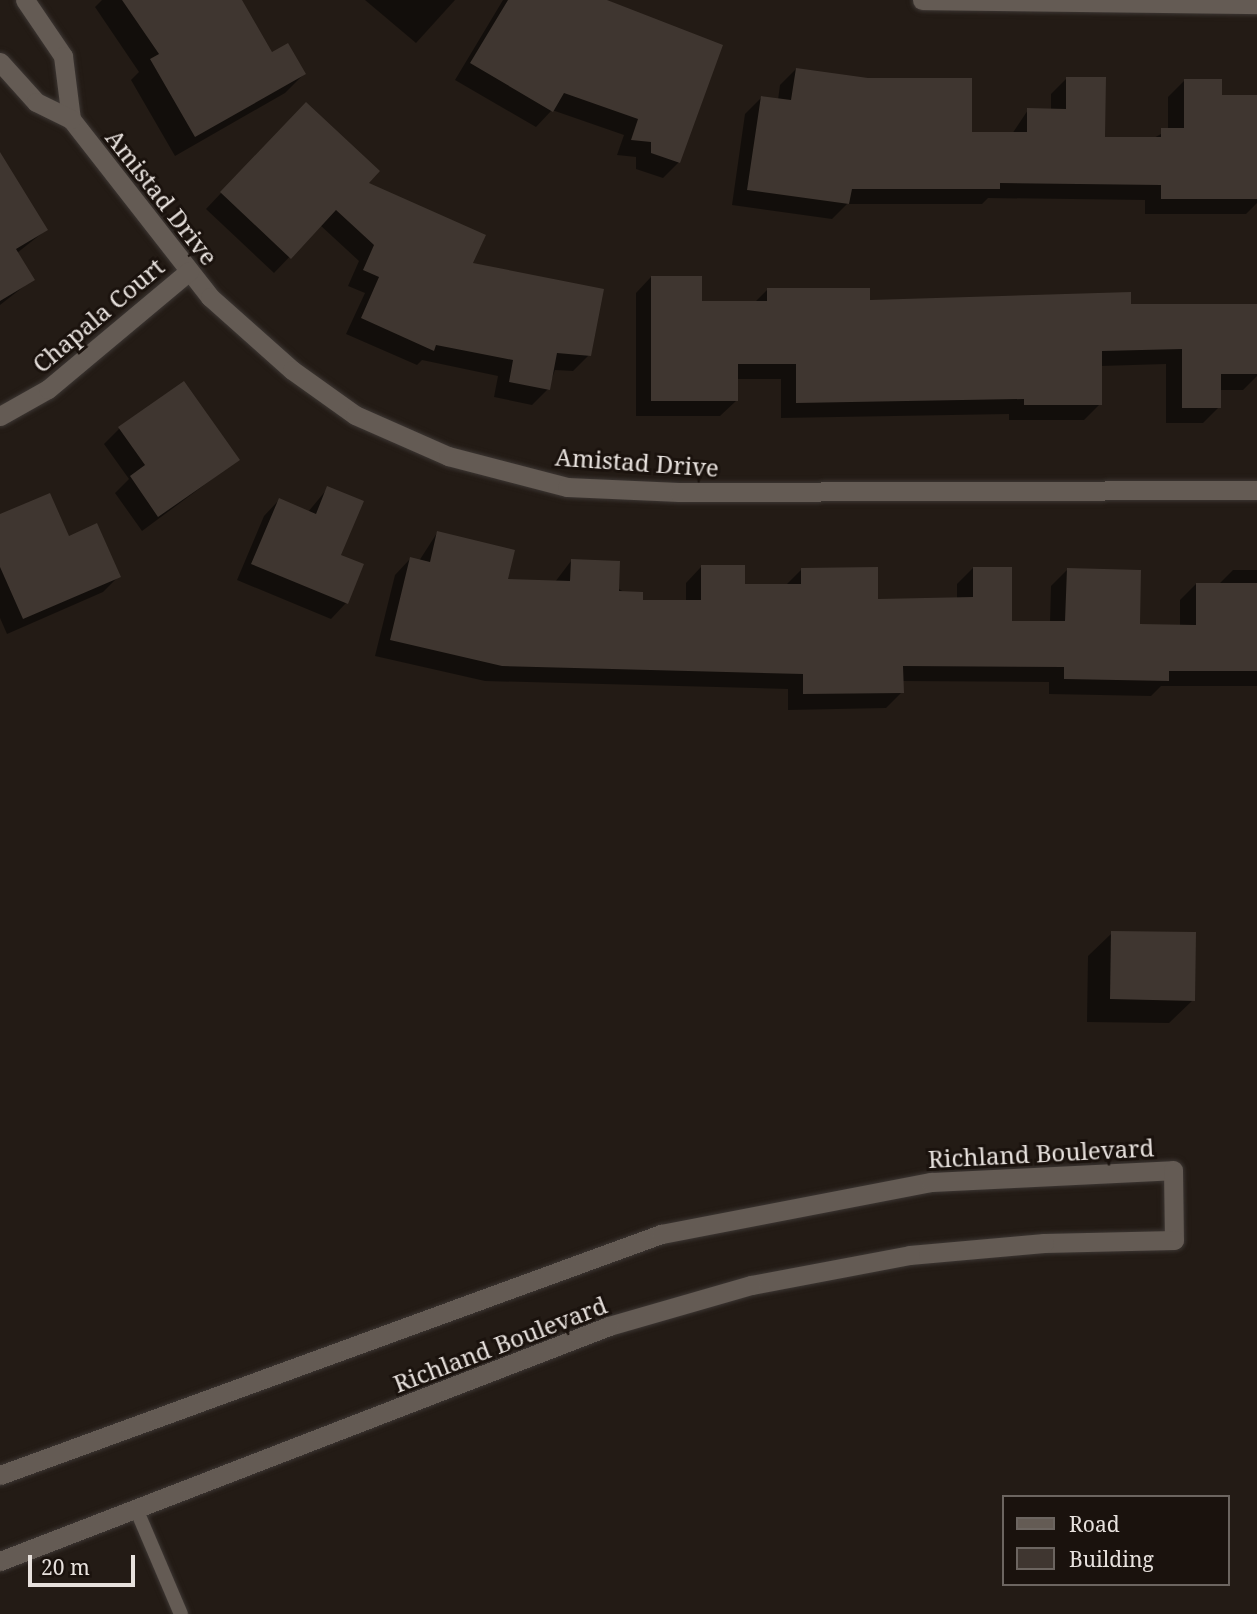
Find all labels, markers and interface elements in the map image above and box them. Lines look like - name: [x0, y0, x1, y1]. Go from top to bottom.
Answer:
- street label: Amistad Drive: [100, 123, 224, 271]
- street label: Chapala Court: [27, 252, 169, 378]
- street label: Amistad Drive: [554, 442, 720, 482]
- street label: Richland Boulevard: [927, 1133, 1155, 1173]
- street label: Richland Boulevard: [389, 1290, 611, 1398]
- legend: [1002, 1495, 1229, 1586]
- text: Road: [1069, 1510, 1120, 1538]
- scale bar: [32, 1540, 138, 1584]
- text: Building: [1069, 1545, 1154, 1573]
- text: 20 m: [41, 1553, 90, 1581]

